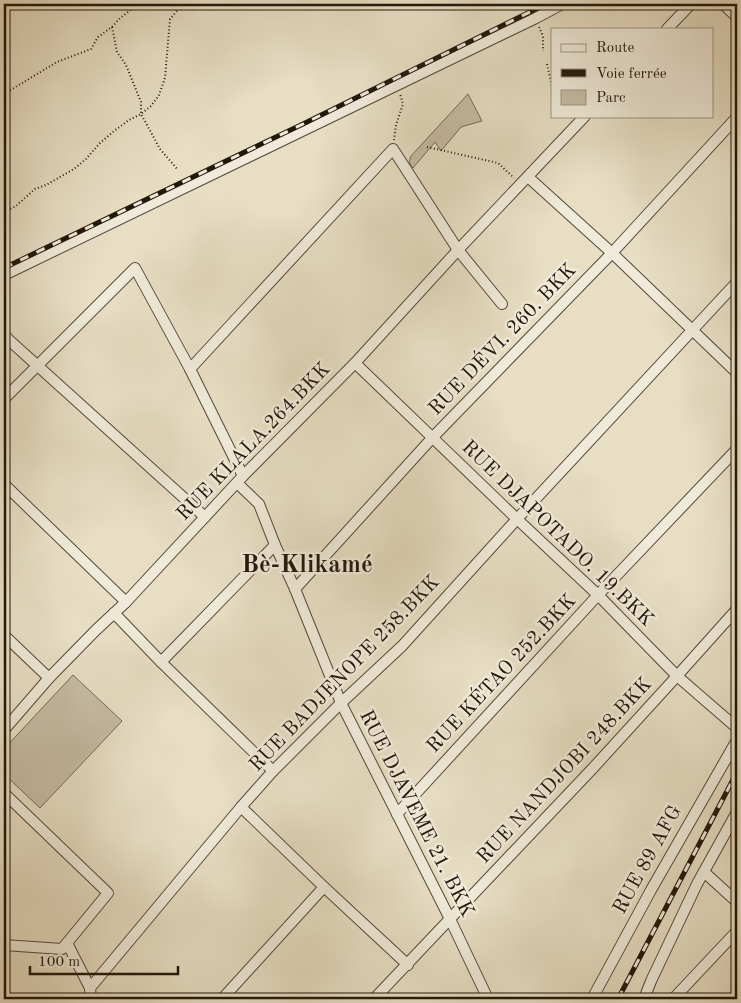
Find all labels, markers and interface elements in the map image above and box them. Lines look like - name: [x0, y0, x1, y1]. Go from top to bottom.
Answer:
- legend: [551, 28, 714, 118]
- text: Route: [596, 41, 634, 56]
- text: Voie ferrée: [596, 67, 667, 82]
- text: Parc: [596, 91, 626, 106]
- street label: RUE DÉVI. 260. BKK: [423, 258, 581, 420]
- street label: RUE KLALA.264.BKK: [173, 359, 335, 525]
- street label: RUE DJAPOTADO. 19.BKK: [457, 437, 657, 631]
- district label: Bè-Klikamé: [241, 553, 373, 578]
- street label: RUE BADJENOPE 258.BKK: [246, 572, 444, 776]
- street label: RUE KÉTAO 252.BKK: [421, 589, 580, 757]
- street label: RUE NANDJOBI 248.BKK: [474, 674, 656, 868]
- street label: RUE DJAVEME 21. BKK: [355, 707, 477, 921]
- street label: RUE 89 AFG: [610, 802, 686, 918]
- scale bar: [30, 943, 178, 975]
- text: 100 m: [38, 955, 80, 970]

